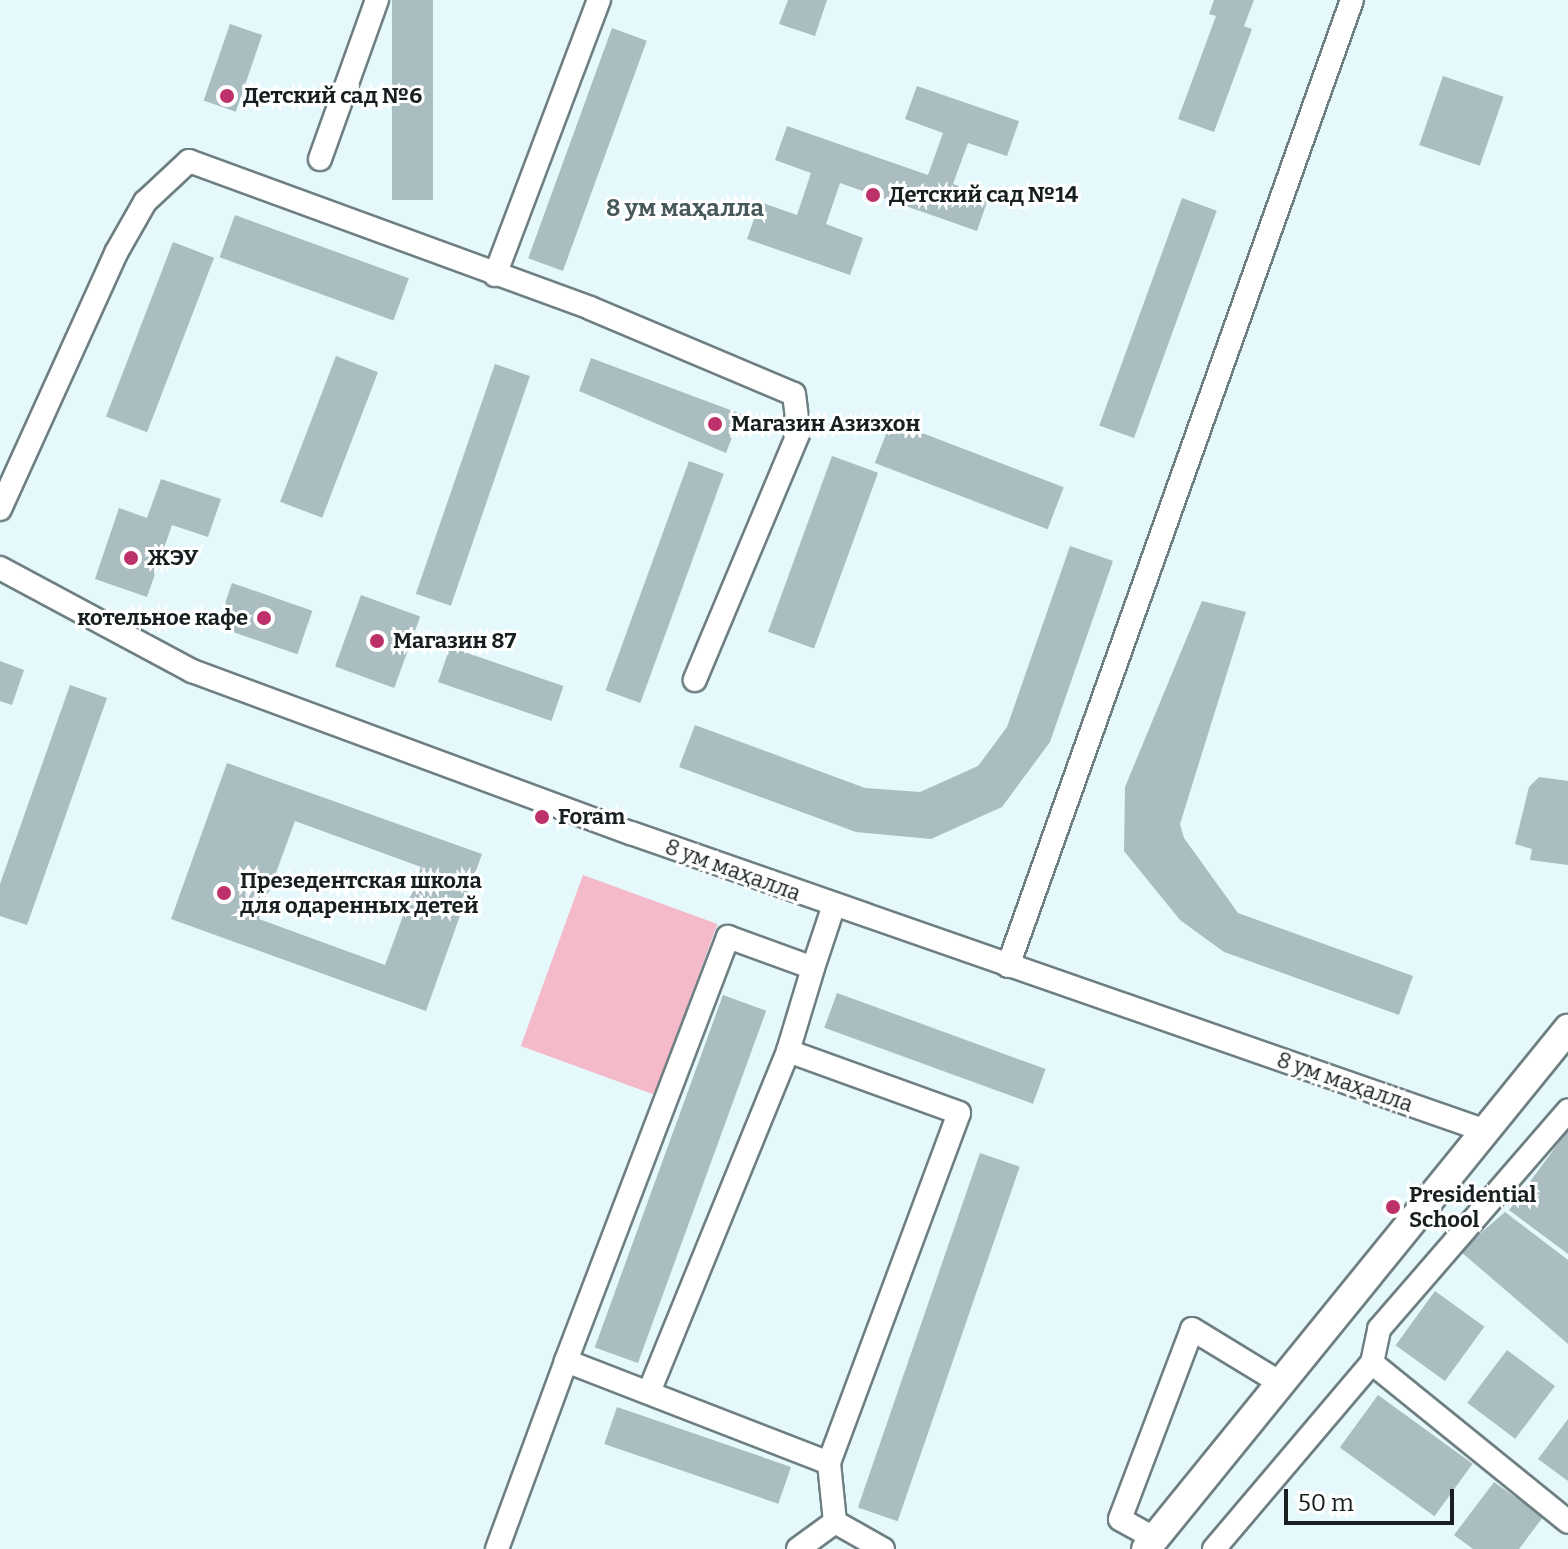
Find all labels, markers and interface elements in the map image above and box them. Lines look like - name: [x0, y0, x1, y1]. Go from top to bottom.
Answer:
- place label: Детский сад №6: [243, 83, 422, 109]
- marker: Детский сад №6: [218, 87, 236, 105]
- place label: Детский сад №14: [889, 182, 1078, 208]
- marker: Детский сад №14: [864, 186, 882, 204]
- district label: 8 ум маҳалла: [606, 195, 764, 223]
- place label: Магазин Азизхон: [731, 411, 920, 437]
- marker: Магазин Азизхон: [706, 415, 724, 433]
- place label: ЖЭУ: [147, 545, 198, 571]
- marker: ЖЭУ: [122, 549, 140, 567]
- place label: котельное кафе: [77, 605, 248, 631]
- marker: котельное кафе: [255, 609, 273, 627]
- place label: Магазин 87: [393, 628, 516, 654]
- marker: Магазин 87: [368, 632, 386, 650]
- place label: Foram: [558, 804, 625, 830]
- marker: Foram: [533, 808, 551, 826]
- street label: 8 ум маҳалла: [662, 833, 804, 907]
- place label: Презедентская школа для одаренных детей: [240, 867, 482, 918]
- marker: Презедентская школа для одаренных детей: [215, 884, 233, 902]
- street label: 8 ум маҳалла: [1274, 1046, 1416, 1118]
- place label: Presidential School: [1409, 1181, 1536, 1232]
- marker: Presidential School: [1384, 1198, 1402, 1216]
- scale bar: [1288, 1473, 1458, 1523]
- text: 50 m: [1298, 1489, 1354, 1517]

